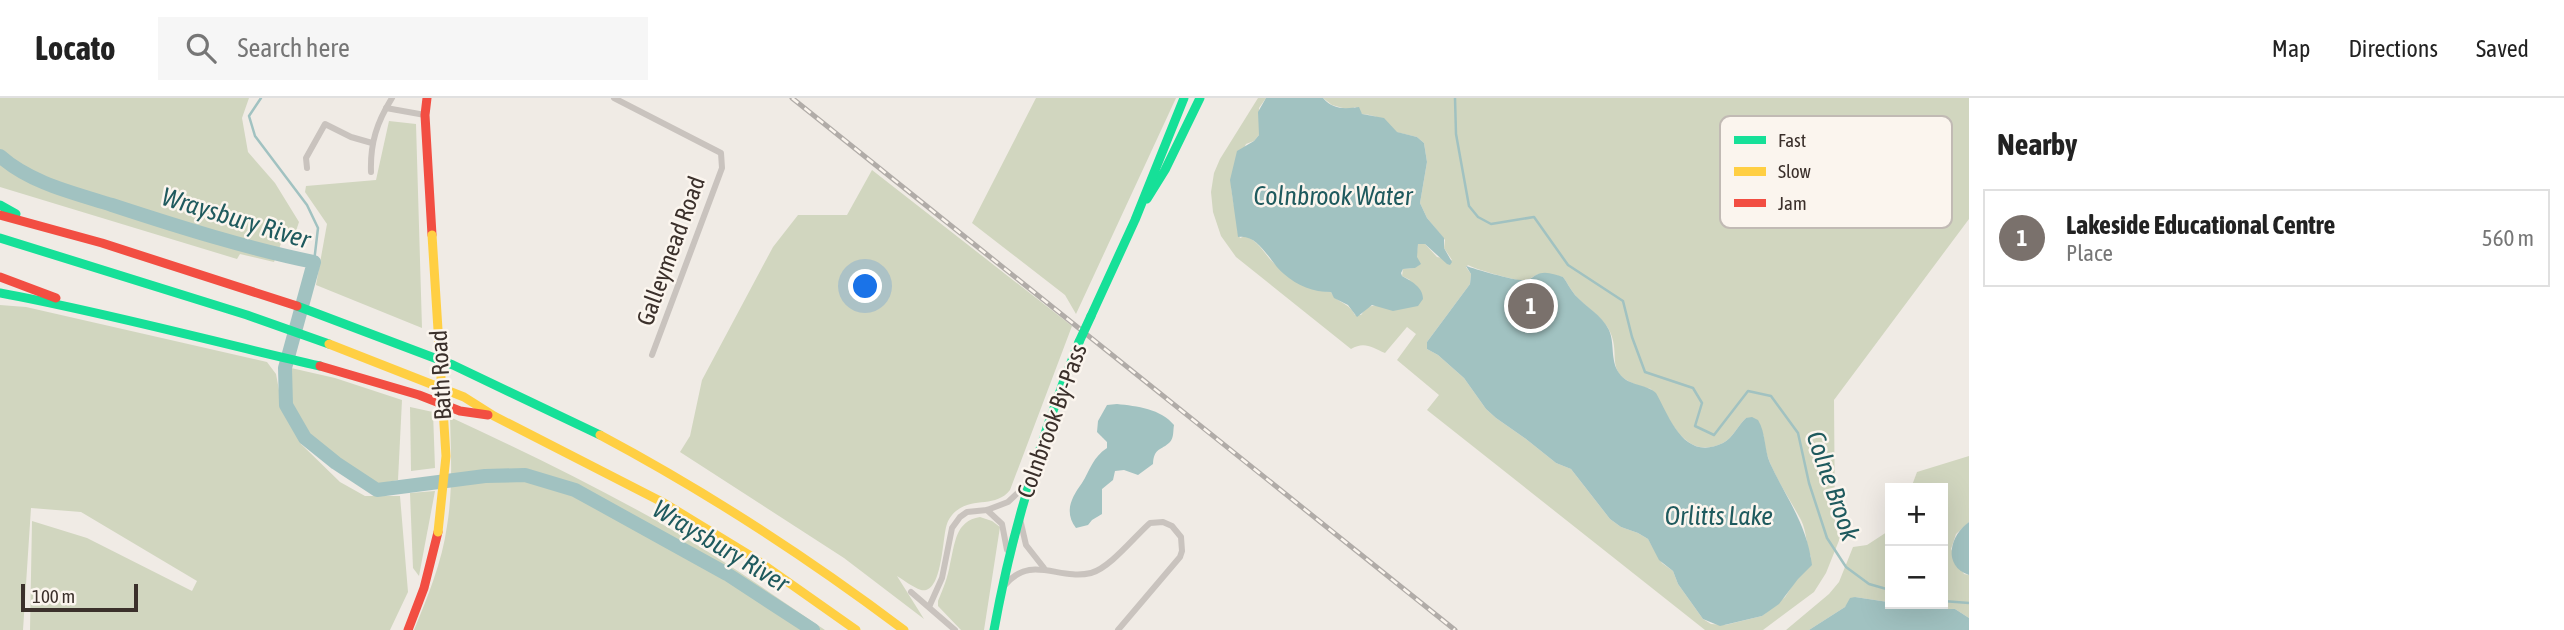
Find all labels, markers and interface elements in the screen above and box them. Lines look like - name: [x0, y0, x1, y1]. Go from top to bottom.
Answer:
- search box: [158, 17, 648, 80]
- text: Locato: [35, 29, 116, 67]
- icon: search: [182, 29, 220, 67]
- text: Search here: [238, 33, 350, 63]
- text: Map: [2272, 35, 2310, 62]
- text: Directions: [2348, 35, 2438, 62]
- text: Saved: [2476, 35, 2529, 62]
- legend: [1720, 116, 1952, 228]
- text: Nearby: [1997, 127, 2077, 161]
- text: Fast: [1778, 129, 1806, 151]
- text: Slow: [1778, 160, 1812, 182]
- street label: Galleymead Road: [631, 173, 710, 329]
- water label: Wraysbury River: [158, 181, 315, 255]
- water label: Colnbrook Water: [1254, 181, 1414, 211]
- text: Jam: [1778, 192, 1807, 214]
- text: Lakeside Educational Centre: [2066, 210, 2335, 240]
- text: 1: [2017, 225, 2027, 251]
- text: 560 m: [2482, 225, 2534, 251]
- text: Place: [2066, 240, 2113, 266]
- your location: [848, 269, 882, 303]
- pin: 1: [1508, 280, 1554, 332]
- street label: Bath Road: [425, 329, 456, 421]
- street label: Colnbrook By-Pass: [1011, 340, 1092, 501]
- water label: Colne Brook: [1800, 427, 1866, 545]
- map controls: [1885, 483, 1948, 609]
- button: +: [1885, 483, 1948, 546]
- water label: Wraysbury River: [648, 494, 796, 599]
- water label: Orlitts Lake: [1665, 501, 1773, 531]
- button: −: [1885, 546, 1948, 609]
- scale bar: [21, 581, 138, 613]
- text: 100 m: [32, 585, 75, 607]

